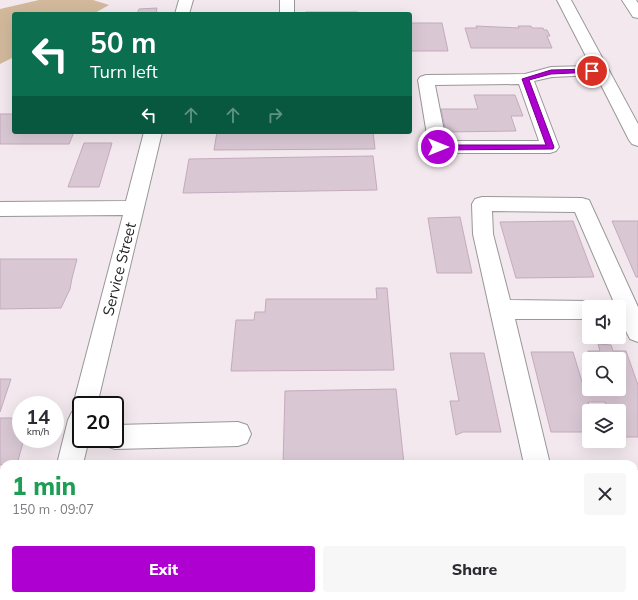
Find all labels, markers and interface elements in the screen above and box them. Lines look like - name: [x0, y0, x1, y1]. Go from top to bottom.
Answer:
- text: 50 m: [90, 25, 156, 60]
- icon: left: [24, 28, 76, 80]
- pin: [575, 54, 609, 88]
- text: Turn left: [90, 60, 158, 83]
- icon: arrive: [581, 60, 603, 82]
- icon: left: [138, 104, 160, 126]
- icon: ahead: [180, 104, 202, 126]
- icon: ahead: [222, 104, 244, 126]
- icon: right: [264, 104, 286, 126]
- position arrow: [417, 126, 459, 168]
- street label: Service Street: [98, 220, 140, 318]
- map controls: [582, 300, 626, 448]
- button: sound: [582, 300, 626, 344]
- button: search: [582, 352, 626, 396]
- speed limit sign: 20: [72, 396, 124, 448]
- text: 14: [26, 404, 50, 429]
- button: layers: [582, 404, 626, 448]
- text: km/h: [27, 425, 49, 438]
- text: 1 min: [12, 471, 76, 501]
- button: close: [584, 473, 626, 515]
- text: 150 m · 09:07: [12, 501, 94, 517]
- button: Exit: [12, 546, 315, 592]
- button: Share: [323, 546, 626, 592]

